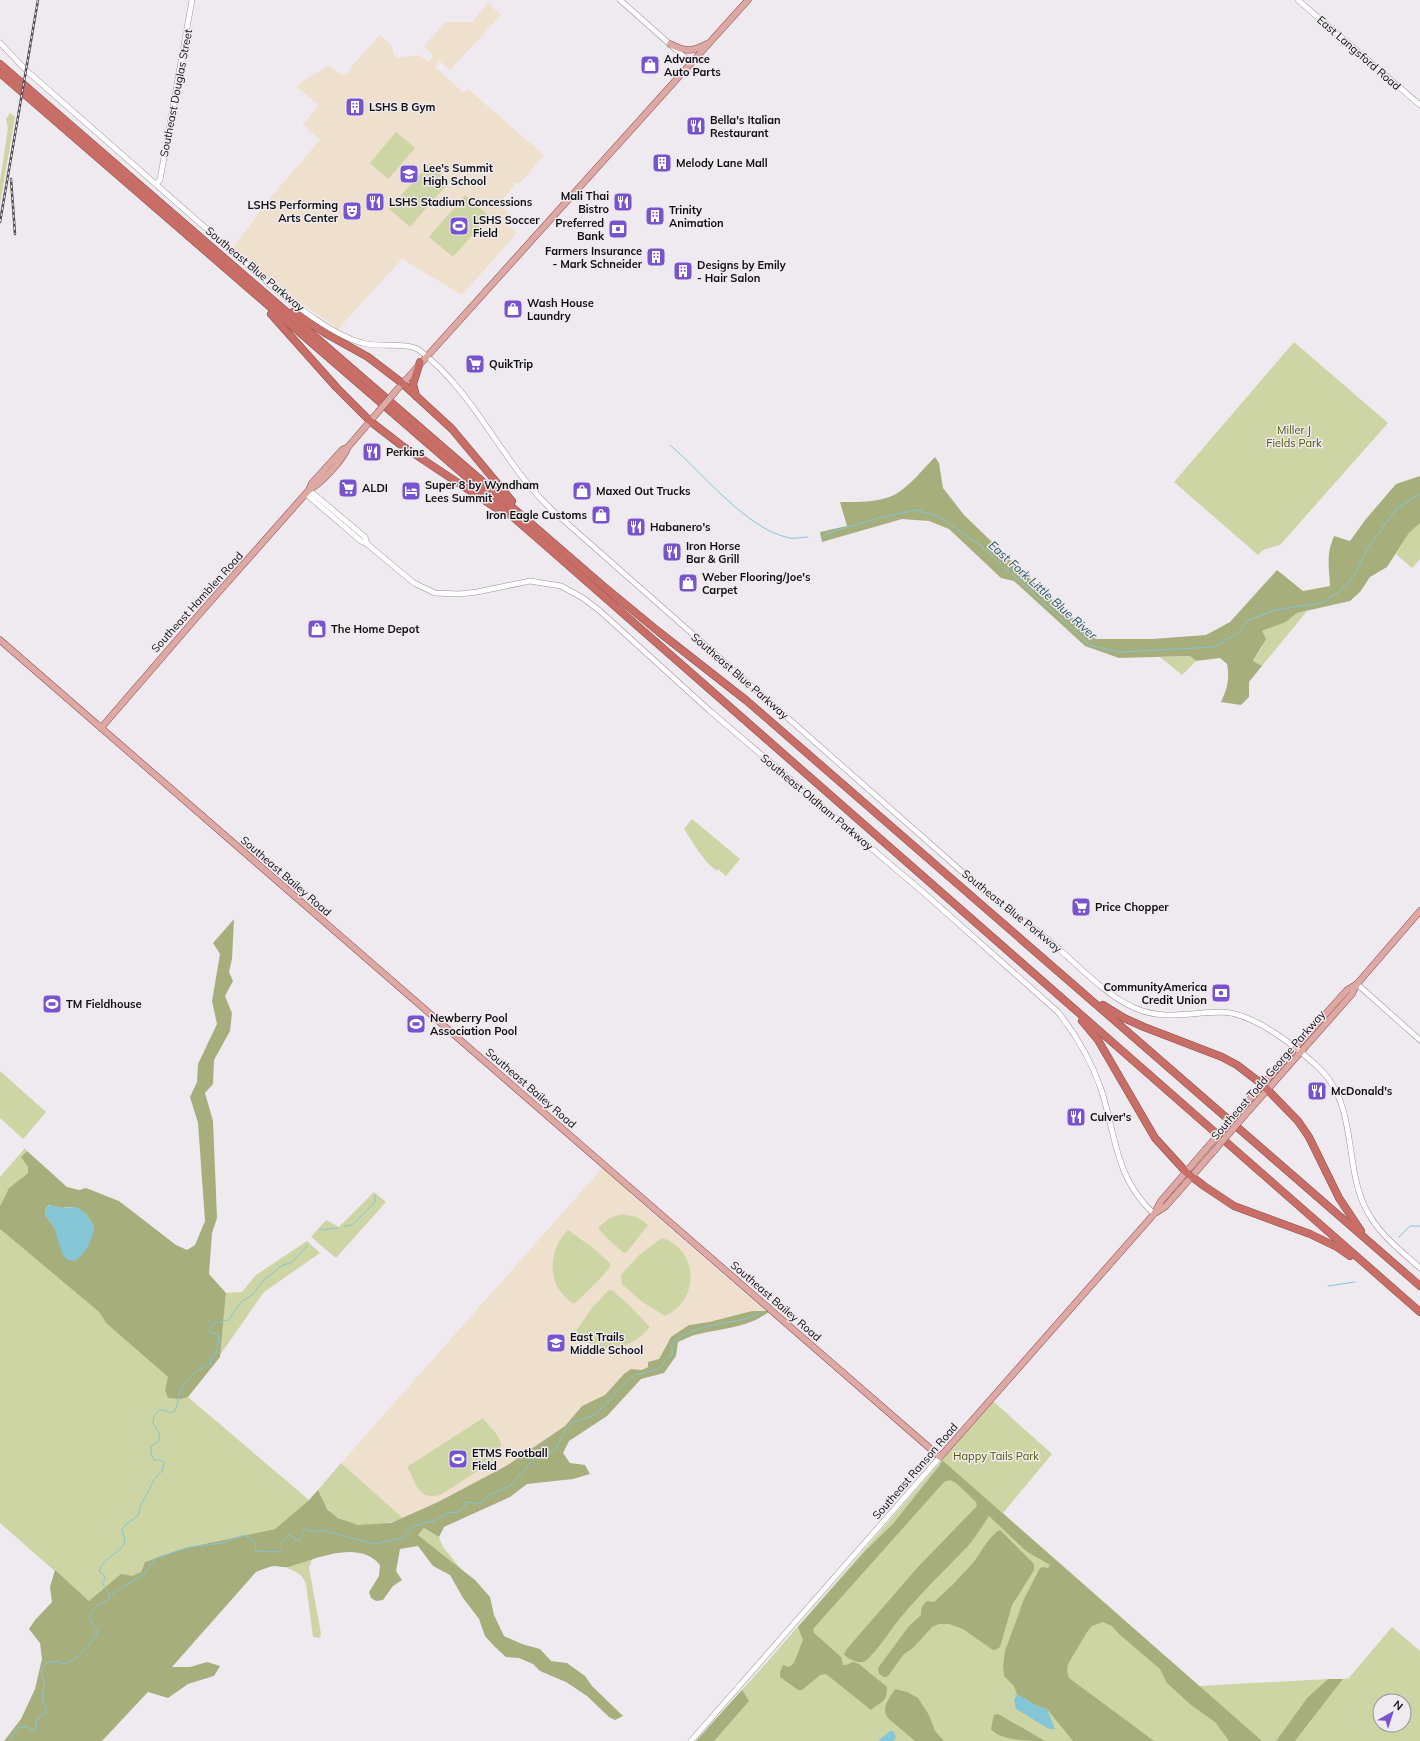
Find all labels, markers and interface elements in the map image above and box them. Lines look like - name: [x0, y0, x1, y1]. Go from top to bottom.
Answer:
- street label: East Langsford Road: [1314, 13, 1404, 93]
- street label: Southeast Douglas Street: [157, 28, 195, 158]
- place label: Advance Auto Parts: [664, 52, 721, 79]
- shop icon: Advance Auto Parts: [639, 54, 661, 76]
- building icon: LSHS B Gym: [344, 96, 366, 118]
- place label: LSHS B Gym: [369, 100, 435, 114]
- place label: Bella's Italian Restaurant: [710, 113, 781, 140]
- restaurant icon: Bella's Italian Restaurant: [685, 115, 707, 137]
- building icon: Melody Lane Mall: [651, 152, 673, 174]
- place label: Melody Lane Mall: [676, 156, 768, 170]
- place label: Lee's Summit High School: [423, 161, 493, 188]
- school or university icon: Lee's Summit High School: [398, 163, 420, 185]
- place label: Mali Thai Bistro: [561, 189, 609, 216]
- restaurant icon: LSHS Stadium Concessions: [364, 191, 386, 213]
- restaurant icon: Mali Thai Bistro: [612, 191, 634, 213]
- place label: LSHS Stadium Concessions: [389, 195, 533, 209]
- place label: LSHS Performing Arts Center: [248, 198, 339, 225]
- theatre icon: LSHS Performing Arts Center: [341, 200, 363, 222]
- place label: Trinity Animation: [669, 203, 724, 230]
- building icon: Trinity Animation: [644, 205, 666, 227]
- place label: LSHS Soccer Field: [473, 213, 540, 240]
- sports icon: LSHS Soccer Field: [448, 215, 470, 237]
- place label: Preferred Bank: [555, 216, 605, 243]
- bank icon: Preferred Bank: [607, 218, 629, 240]
- street label: Southeast Blue Parkway: [203, 224, 307, 315]
- place label: Farmers Insurance - Mark Schneider: [545, 244, 643, 271]
- building icon: Farmers Insurance - Mark Schneider: [645, 246, 667, 268]
- place label: Designs by Emily - Hair Salon: [697, 258, 786, 285]
- building icon: Designs by Emily - Hair Salon: [672, 260, 694, 282]
- place label: Wash House Laundry: [527, 296, 594, 323]
- shop icon: Wash House Laundry: [502, 298, 524, 320]
- supermarket icon: QuikTrip: [464, 353, 486, 375]
- place label: QuikTrip: [489, 357, 533, 371]
- park label: Miller J Fields Park: [1266, 423, 1322, 450]
- restaurant icon: Perkins: [361, 441, 383, 463]
- place label: Perkins: [386, 445, 425, 459]
- supermarket icon: ALDI: [337, 477, 359, 499]
- place label: Super 8 by Wyndham Lees Summit: [425, 478, 539, 505]
- hotel icon: Super 8 by Wyndham Lees Summit: [400, 480, 422, 502]
- shop icon: Maxed Out Trucks: [571, 480, 593, 502]
- place label: ALDI: [362, 481, 388, 495]
- place label: Maxed Out Trucks: [596, 484, 691, 498]
- shop icon: Iron Eagle Customs: [590, 504, 612, 526]
- place label: Iron Eagle Customs: [486, 508, 587, 522]
- restaurant icon: Habanero's: [625, 516, 647, 538]
- place label: Habanero's: [650, 520, 711, 534]
- water label: East Fork Little Blue River: [986, 537, 1101, 643]
- place label: Iron Horse Bar & Grill: [686, 539, 740, 566]
- restaurant icon: Iron Horse Bar & Grill: [661, 541, 683, 563]
- street label: Southeast Hamblen Road: [148, 549, 246, 655]
- place label: Weber Flooring/Joe's Carpet: [702, 570, 811, 597]
- shop icon: Weber Flooring/Joe's Carpet: [677, 572, 699, 594]
- shop icon: The Home Depot: [306, 618, 328, 640]
- place label: The Home Depot: [331, 622, 419, 636]
- street label: Southeast Blue Parkway: [688, 630, 792, 722]
- street label: Southeast Oldham Parkway: [758, 751, 876, 853]
- street label: Southeast Bailey Road: [238, 833, 334, 919]
- street label: Southeast Blue Parkway: [959, 866, 1065, 956]
- supermarket icon: Price Chopper: [1070, 896, 1092, 918]
- place label: Price Chopper: [1095, 900, 1169, 914]
- place label: CommunityAmerica Credit Union: [1104, 980, 1207, 1007]
- bank icon: CommunityAmerica Credit Union: [1210, 982, 1232, 1004]
- sports icon: TM Fieldhouse: [41, 993, 63, 1015]
- place label: TM Fieldhouse: [66, 997, 142, 1011]
- street label: Southeast Todd George Parkway: [1208, 1007, 1328, 1143]
- place label: Newberry Pool Association Pool: [430, 1011, 517, 1038]
- sports icon: Newberry Pool Association Pool: [405, 1013, 427, 1035]
- street label: Southeast Bailey Road: [483, 1045, 579, 1131]
- restaurant icon: McDonald's: [1306, 1080, 1328, 1102]
- place label: McDonald's: [1331, 1084, 1393, 1098]
- restaurant icon: Culver's: [1065, 1106, 1087, 1128]
- place label: Culver's: [1090, 1110, 1132, 1124]
- street label: Southeast Bailey Road: [728, 1258, 824, 1344]
- place label: East Trails Middle School: [570, 1330, 643, 1357]
- school or university icon: East Trails Middle School: [545, 1332, 567, 1354]
- street label: Southeast Ranson Road: [869, 1420, 961, 1522]
- place label: ETMS Football Field: [472, 1446, 548, 1473]
- sports icon: ETMS Football Field: [447, 1448, 469, 1470]
- park label: Happy Tails Park: [953, 1449, 1039, 1463]
- north arrow: [1372, 1693, 1412, 1733]
- text: N: [1391, 1697, 1406, 1713]

